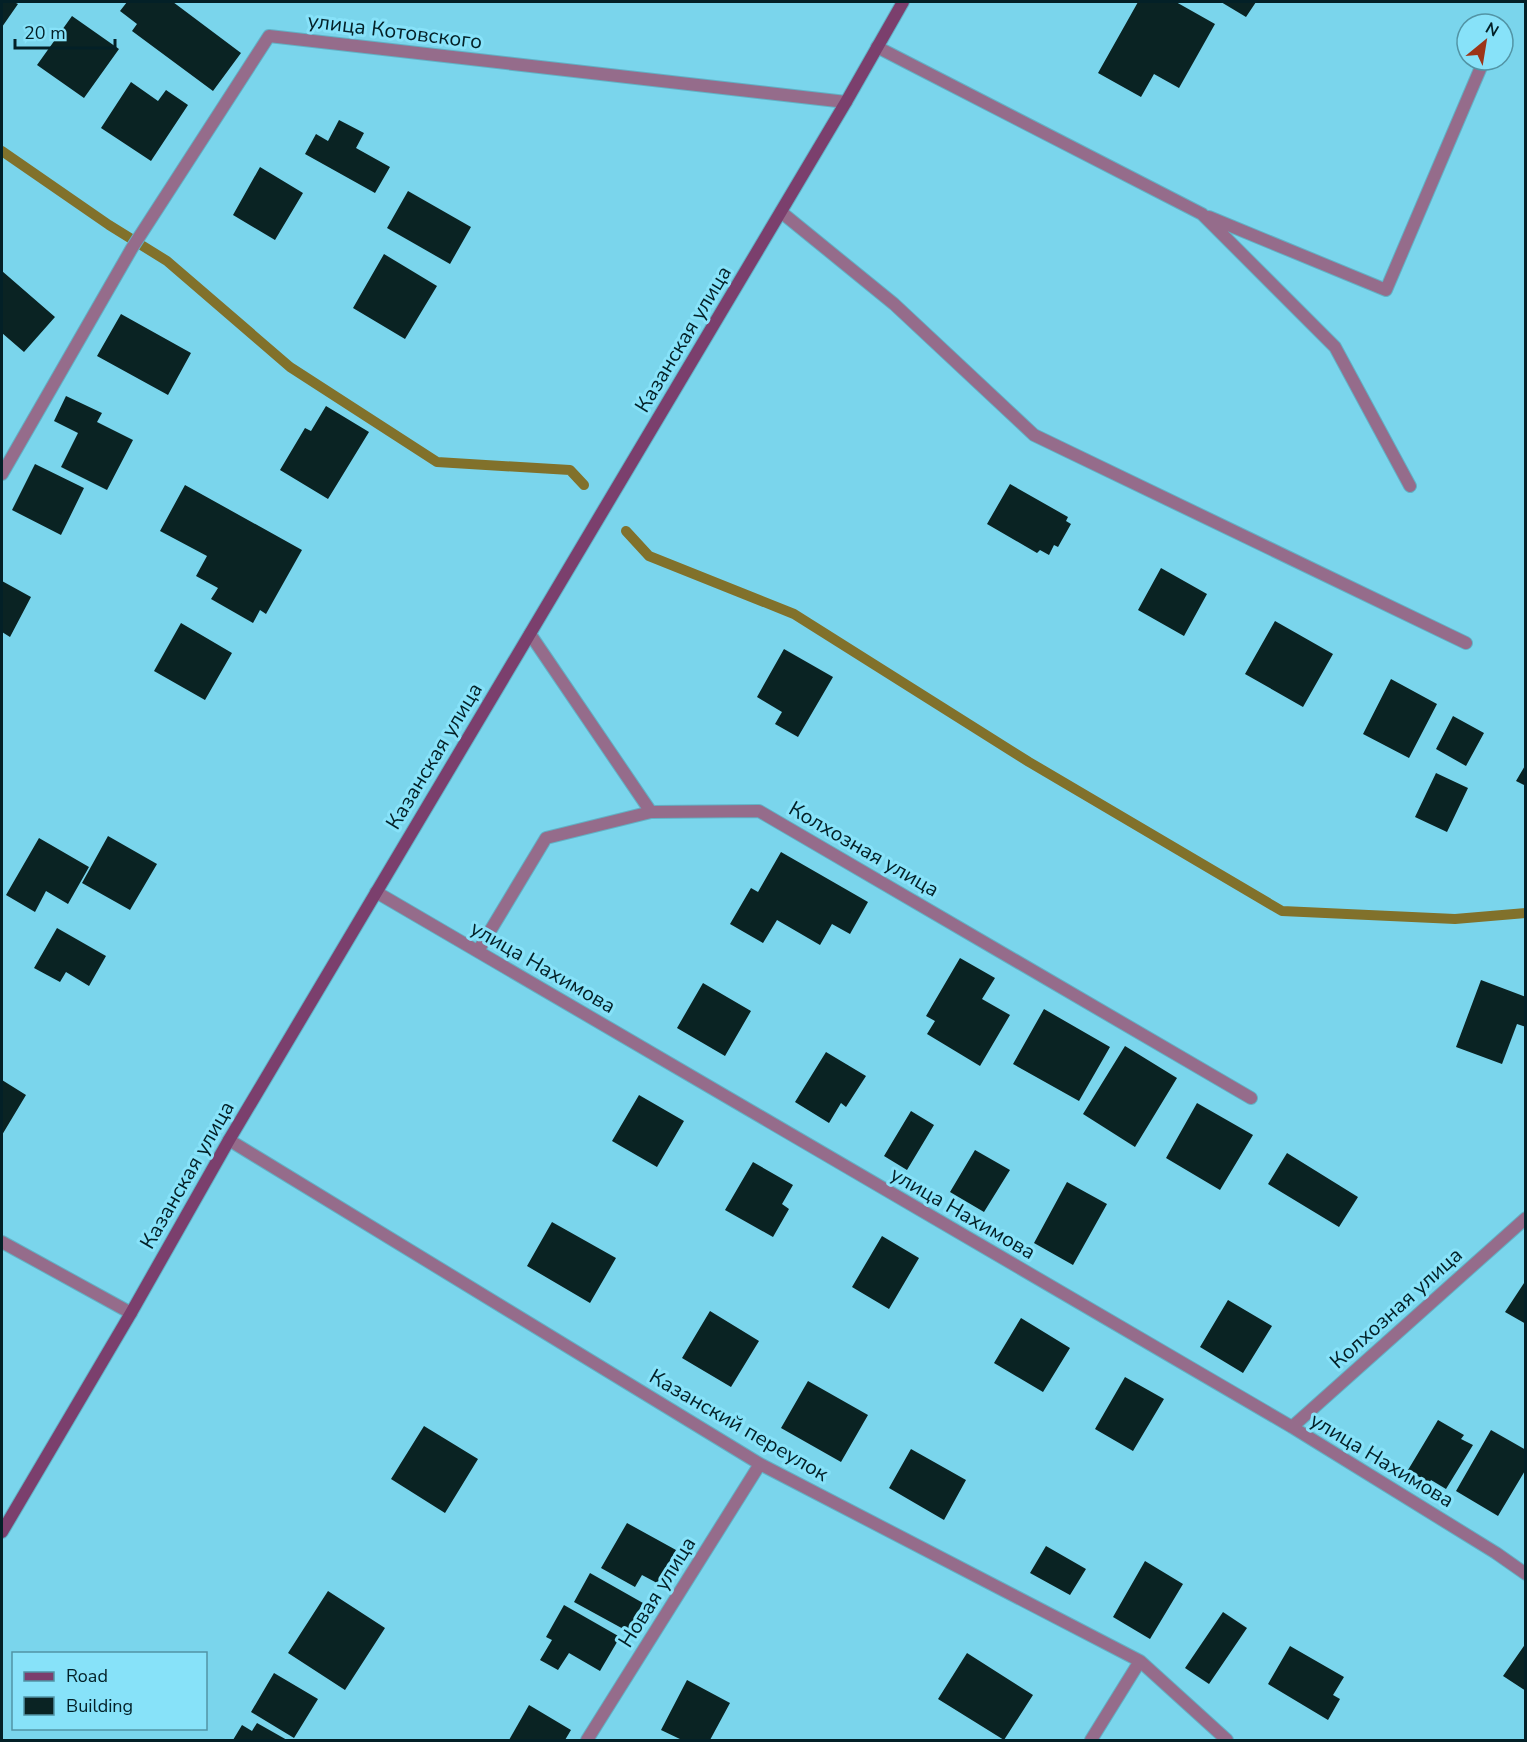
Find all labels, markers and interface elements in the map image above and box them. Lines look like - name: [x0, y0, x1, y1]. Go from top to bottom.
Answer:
- street label: улица Котовского: [306, 6, 484, 56]
- scale bar: [15, 12, 116, 50]
- north arrow: [1455, 12, 1515, 72]
- text: N: [1481, 17, 1503, 42]
- text: 20 m: [24, 21, 66, 45]
- street label: Казанская улица: [628, 260, 738, 418]
- street label: Казанская улица: [379, 677, 489, 835]
- street label: Колхозная улица: [784, 795, 944, 903]
- street label: улица Нахимова: [465, 914, 621, 1020]
- street label: Казанская улица: [133, 1096, 241, 1254]
- street label: улица Нахимова: [885, 1160, 1041, 1266]
- street label: Колхозная улица: [1324, 1241, 1468, 1375]
- street label: Казанский переулок: [644, 1362, 834, 1488]
- street label: улица Нахимова: [1305, 1406, 1459, 1514]
- street label: Новая улица: [612, 1531, 702, 1653]
- legend: [12, 1652, 207, 1730]
- text: Road: [66, 1664, 108, 1688]
- text: Building: [66, 1694, 133, 1718]

